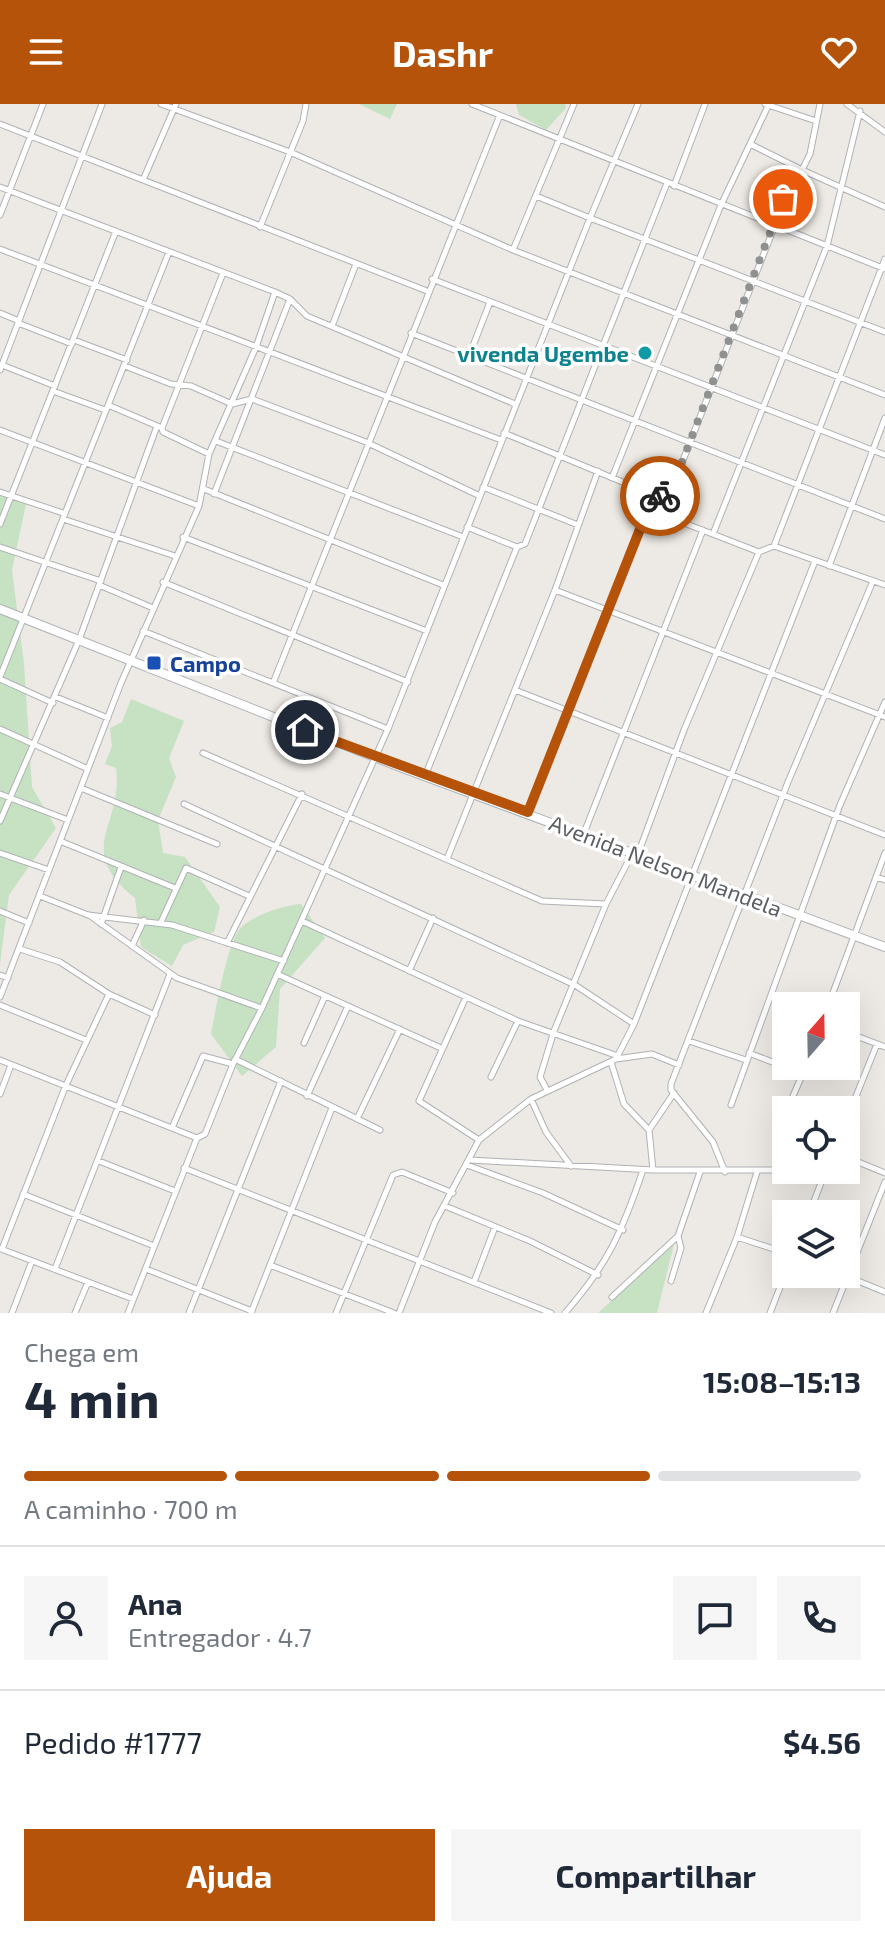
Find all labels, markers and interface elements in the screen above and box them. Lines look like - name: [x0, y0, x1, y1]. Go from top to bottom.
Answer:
- icon: menu: [24, 30, 68, 74]
- icon: heart: [817, 30, 861, 74]
- text: Dashr: [392, 31, 493, 74]
- pin: [749, 165, 817, 233]
- icon: bag: [761, 177, 805, 221]
- place label: vivenda Ugembe: [457, 340, 629, 366]
- marker: vivenda Ugembe: [636, 344, 654, 362]
- courier: [620, 456, 700, 536]
- icon: bike: [638, 474, 682, 518]
- place label: Campo: [170, 650, 241, 676]
- marker: Campo: [145, 654, 163, 672]
- pin: [271, 696, 339, 764]
- icon: home: [283, 708, 327, 752]
- street label: Avenida Nelson Mandela: [546, 809, 786, 921]
- north arrow: [772, 992, 860, 1080]
- map controls: [772, 992, 860, 1288]
- button: locate: [772, 1096, 860, 1184]
- button: layers: [772, 1200, 860, 1288]
- text: Chega em: [24, 1336, 139, 1367]
- text: 15:08–15:13: [703, 1363, 861, 1399]
- text: 4 min: [24, 1366, 160, 1428]
- text: A caminho · 700 m: [24, 1493, 238, 1524]
- button: person: [24, 1576, 108, 1660]
- button: chat: [673, 1576, 757, 1660]
- button: phone: [777, 1576, 861, 1660]
- text: Ana: [128, 1585, 183, 1621]
- text: Entregador · 4.7: [128, 1621, 312, 1652]
- text: Pedido #1777: [24, 1724, 202, 1760]
- text: $4.56: [783, 1724, 861, 1760]
- button: Ajuda: [24, 1829, 435, 1921]
- button: Compartilhar: [451, 1829, 861, 1921]

